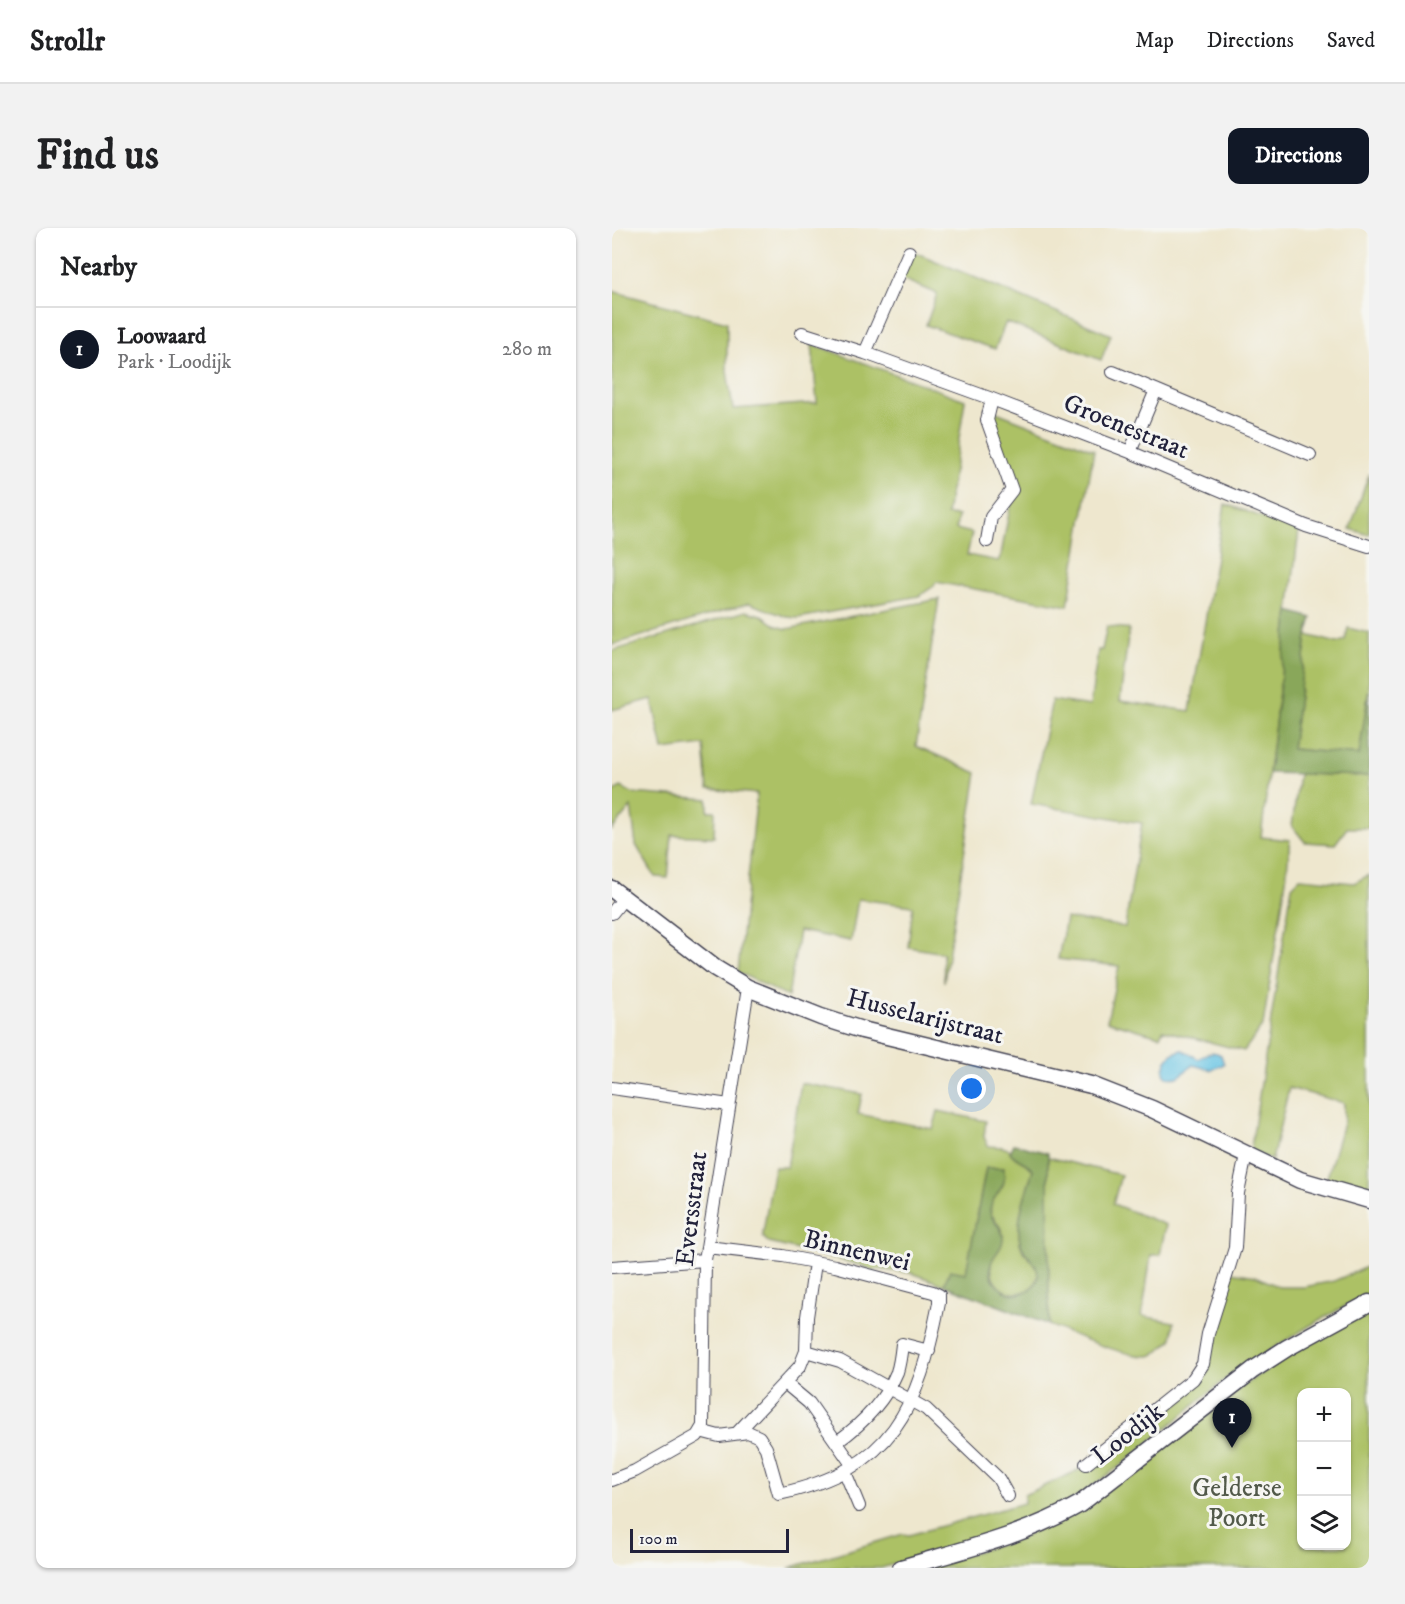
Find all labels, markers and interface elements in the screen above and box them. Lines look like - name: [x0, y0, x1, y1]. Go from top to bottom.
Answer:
- text: Strollr: [30, 24, 105, 59]
- text: Map: [1135, 28, 1174, 54]
- text: Directions: [1207, 28, 1294, 54]
- text: Saved: [1327, 28, 1375, 54]
- button: Directions: [1228, 128, 1369, 184]
- text: Find us: [36, 130, 159, 182]
- text: Nearby: [60, 251, 137, 284]
- text: Loowaard: [117, 323, 206, 350]
- text: 1: [76, 337, 83, 362]
- text: 280 m: [502, 337, 552, 362]
- text: Park · Loodijk: [117, 350, 231, 375]
- street label: Groenestraat: [1058, 387, 1194, 467]
- street label: Husselarijstraat: [843, 982, 1007, 1052]
- your location: [957, 1074, 986, 1103]
- street label: Eversstraat: [669, 1150, 715, 1268]
- street label: Binnenwei: [800, 1223, 914, 1279]
- map controls: [1297, 1388, 1351, 1550]
- button: +: [1297, 1388, 1351, 1442]
- street label: Loodijk: [1085, 1395, 1171, 1473]
- pin: 1: [1212, 1398, 1252, 1448]
- button: −: [1297, 1442, 1351, 1496]
- park label: Gelderse Poort: [1192, 1472, 1282, 1535]
- button: layers: [1297, 1496, 1351, 1550]
- scale bar: [630, 1526, 789, 1554]
- text: 100 m: [639, 1529, 678, 1549]

